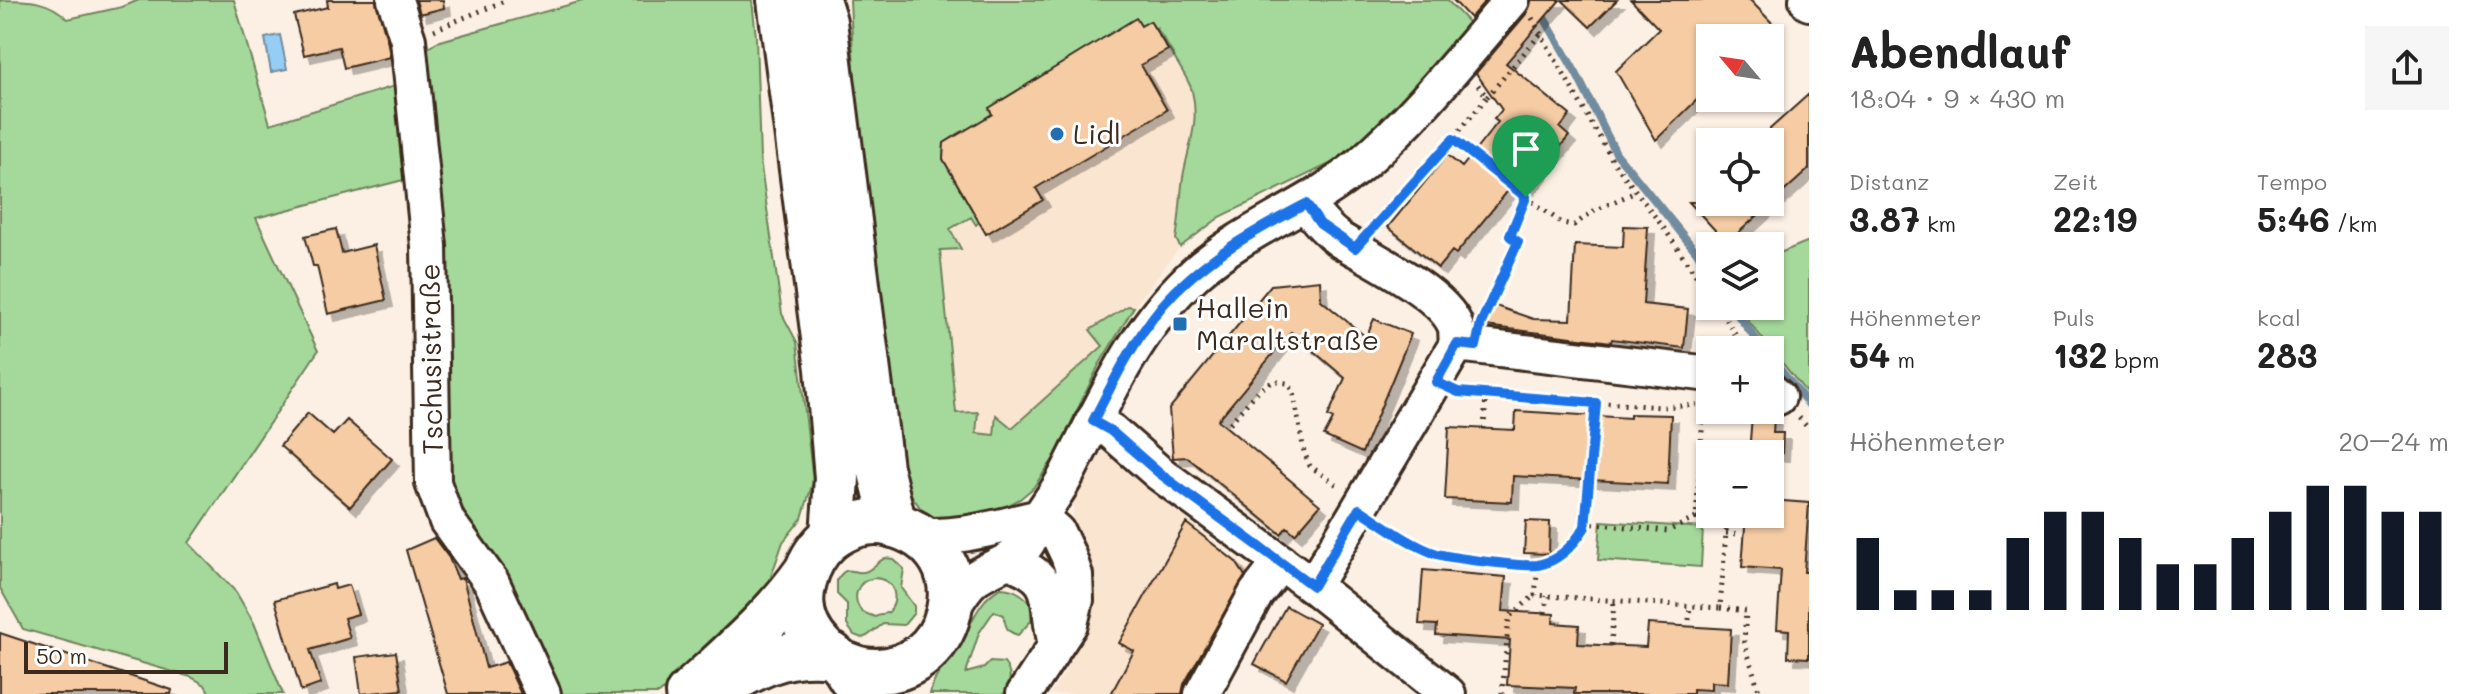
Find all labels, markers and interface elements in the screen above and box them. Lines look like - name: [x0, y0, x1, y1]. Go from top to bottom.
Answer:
- text: Abendlauf: [1849, 22, 2070, 79]
- north arrow: [1696, 24, 1784, 112]
- map controls: [1696, 24, 1784, 528]
- button: share: [2365, 26, 2449, 110]
- text: 18:04 · 9 × 430 m: [1849, 81, 2065, 115]
- place label: Lidl: [1073, 115, 1121, 151]
- pin: [1492, 115, 1560, 197]
- marker: Lidl: [1048, 125, 1066, 143]
- icon: arrive: [1504, 127, 1548, 171]
- button: locate: [1696, 128, 1784, 216]
- text: Distanz: [1849, 167, 1929, 196]
- text: Zeit: [2053, 167, 2098, 196]
- text: Tempo: [2257, 167, 2327, 196]
- text: 3.87: [1849, 196, 1920, 241]
- text: 22:19: [2053, 196, 2137, 241]
- text: 5:46: [2257, 196, 2330, 241]
- text: km: [1920, 209, 1956, 238]
- text: /km: [2330, 209, 2378, 238]
- button: layers: [1696, 232, 1784, 320]
- street label: Tschusistraße: [410, 263, 450, 455]
- place label: Hallein Maraltstraße: [1196, 289, 1379, 357]
- text: Höhenmeter: [1849, 303, 1981, 332]
- text: Puls: [2053, 303, 2095, 332]
- text: kcal: [2257, 303, 2301, 332]
- marker: Hallein Maraltstraße: [1171, 315, 1189, 333]
- text: 54: [1849, 332, 1890, 377]
- text: 132: [2053, 332, 2107, 377]
- text: 283: [2257, 332, 2318, 377]
- button: +: [1696, 336, 1784, 424]
- text: m: [1890, 345, 1915, 374]
- text: bpm: [2107, 345, 2160, 374]
- text: Höhenmeter: [1849, 424, 2006, 458]
- text: 20–24 m: [2338, 424, 2449, 458]
- button: −: [1696, 440, 1784, 528]
- scale bar: [24, 638, 228, 674]
- text: 50 m: [36, 641, 87, 670]

